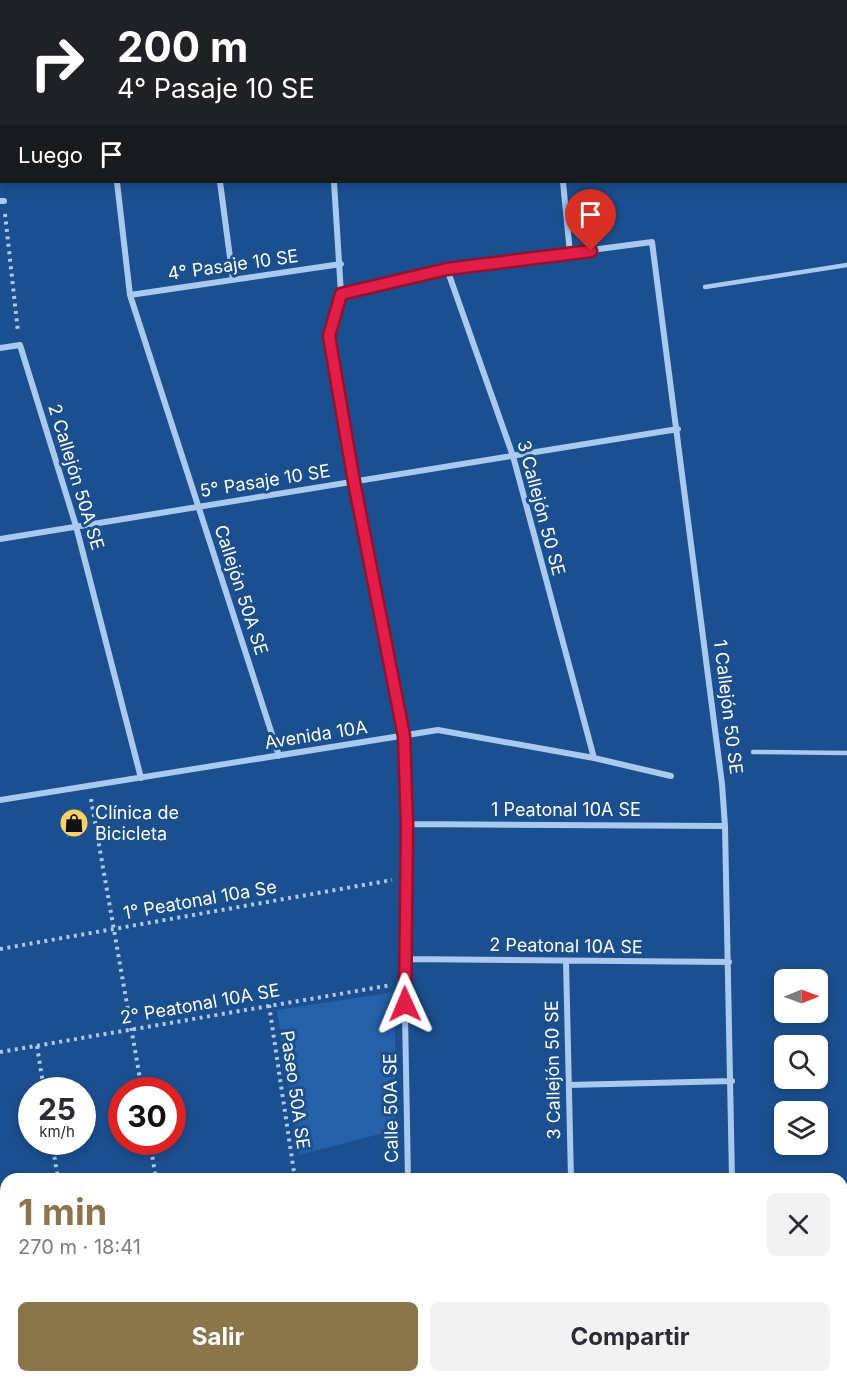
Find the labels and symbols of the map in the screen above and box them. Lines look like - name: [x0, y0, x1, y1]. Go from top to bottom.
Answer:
- pin: [565, 189, 616, 251]
- street label: 4° Pasaje 10 SE: [166, 245, 300, 284]
- street label: 2 Callejón 50A SE: [44, 401, 109, 552]
- street label: 3 Callejón 50 SE: [513, 438, 570, 578]
- street label: 5° Pasaje 10 SE: [198, 460, 331, 501]
- street label: Callejón 50A SE: [211, 522, 272, 658]
- street label: 1 Callejón 50 SE: [710, 638, 747, 775]
- street label: Avenida 10A: [263, 716, 369, 753]
- street label: 1 Peatonal 10A SE: [491, 799, 641, 820]
- place label: Clínica de Bicicleta: [95, 802, 179, 844]
- shop icon: Clínica de Bicicleta: [58, 807, 90, 839]
- street label: 1° Peatonal 10a Se: [122, 876, 278, 923]
- street label: 2 Peatonal 10A SE: [489, 934, 643, 957]
- north arrow: [774, 969, 828, 1023]
- position arrow: [373, 972, 437, 1036]
- street label: 2° Peatonal 10A SE: [119, 979, 281, 1028]
- street label: 3 Callejón 50 SE: [541, 1000, 564, 1140]
- street label: Paseo 50A SE: [277, 1029, 314, 1151]
- street label: Calle 50A SE: [379, 1053, 402, 1163]
- speed limit sign: 30: [108, 1077, 186, 1155]

